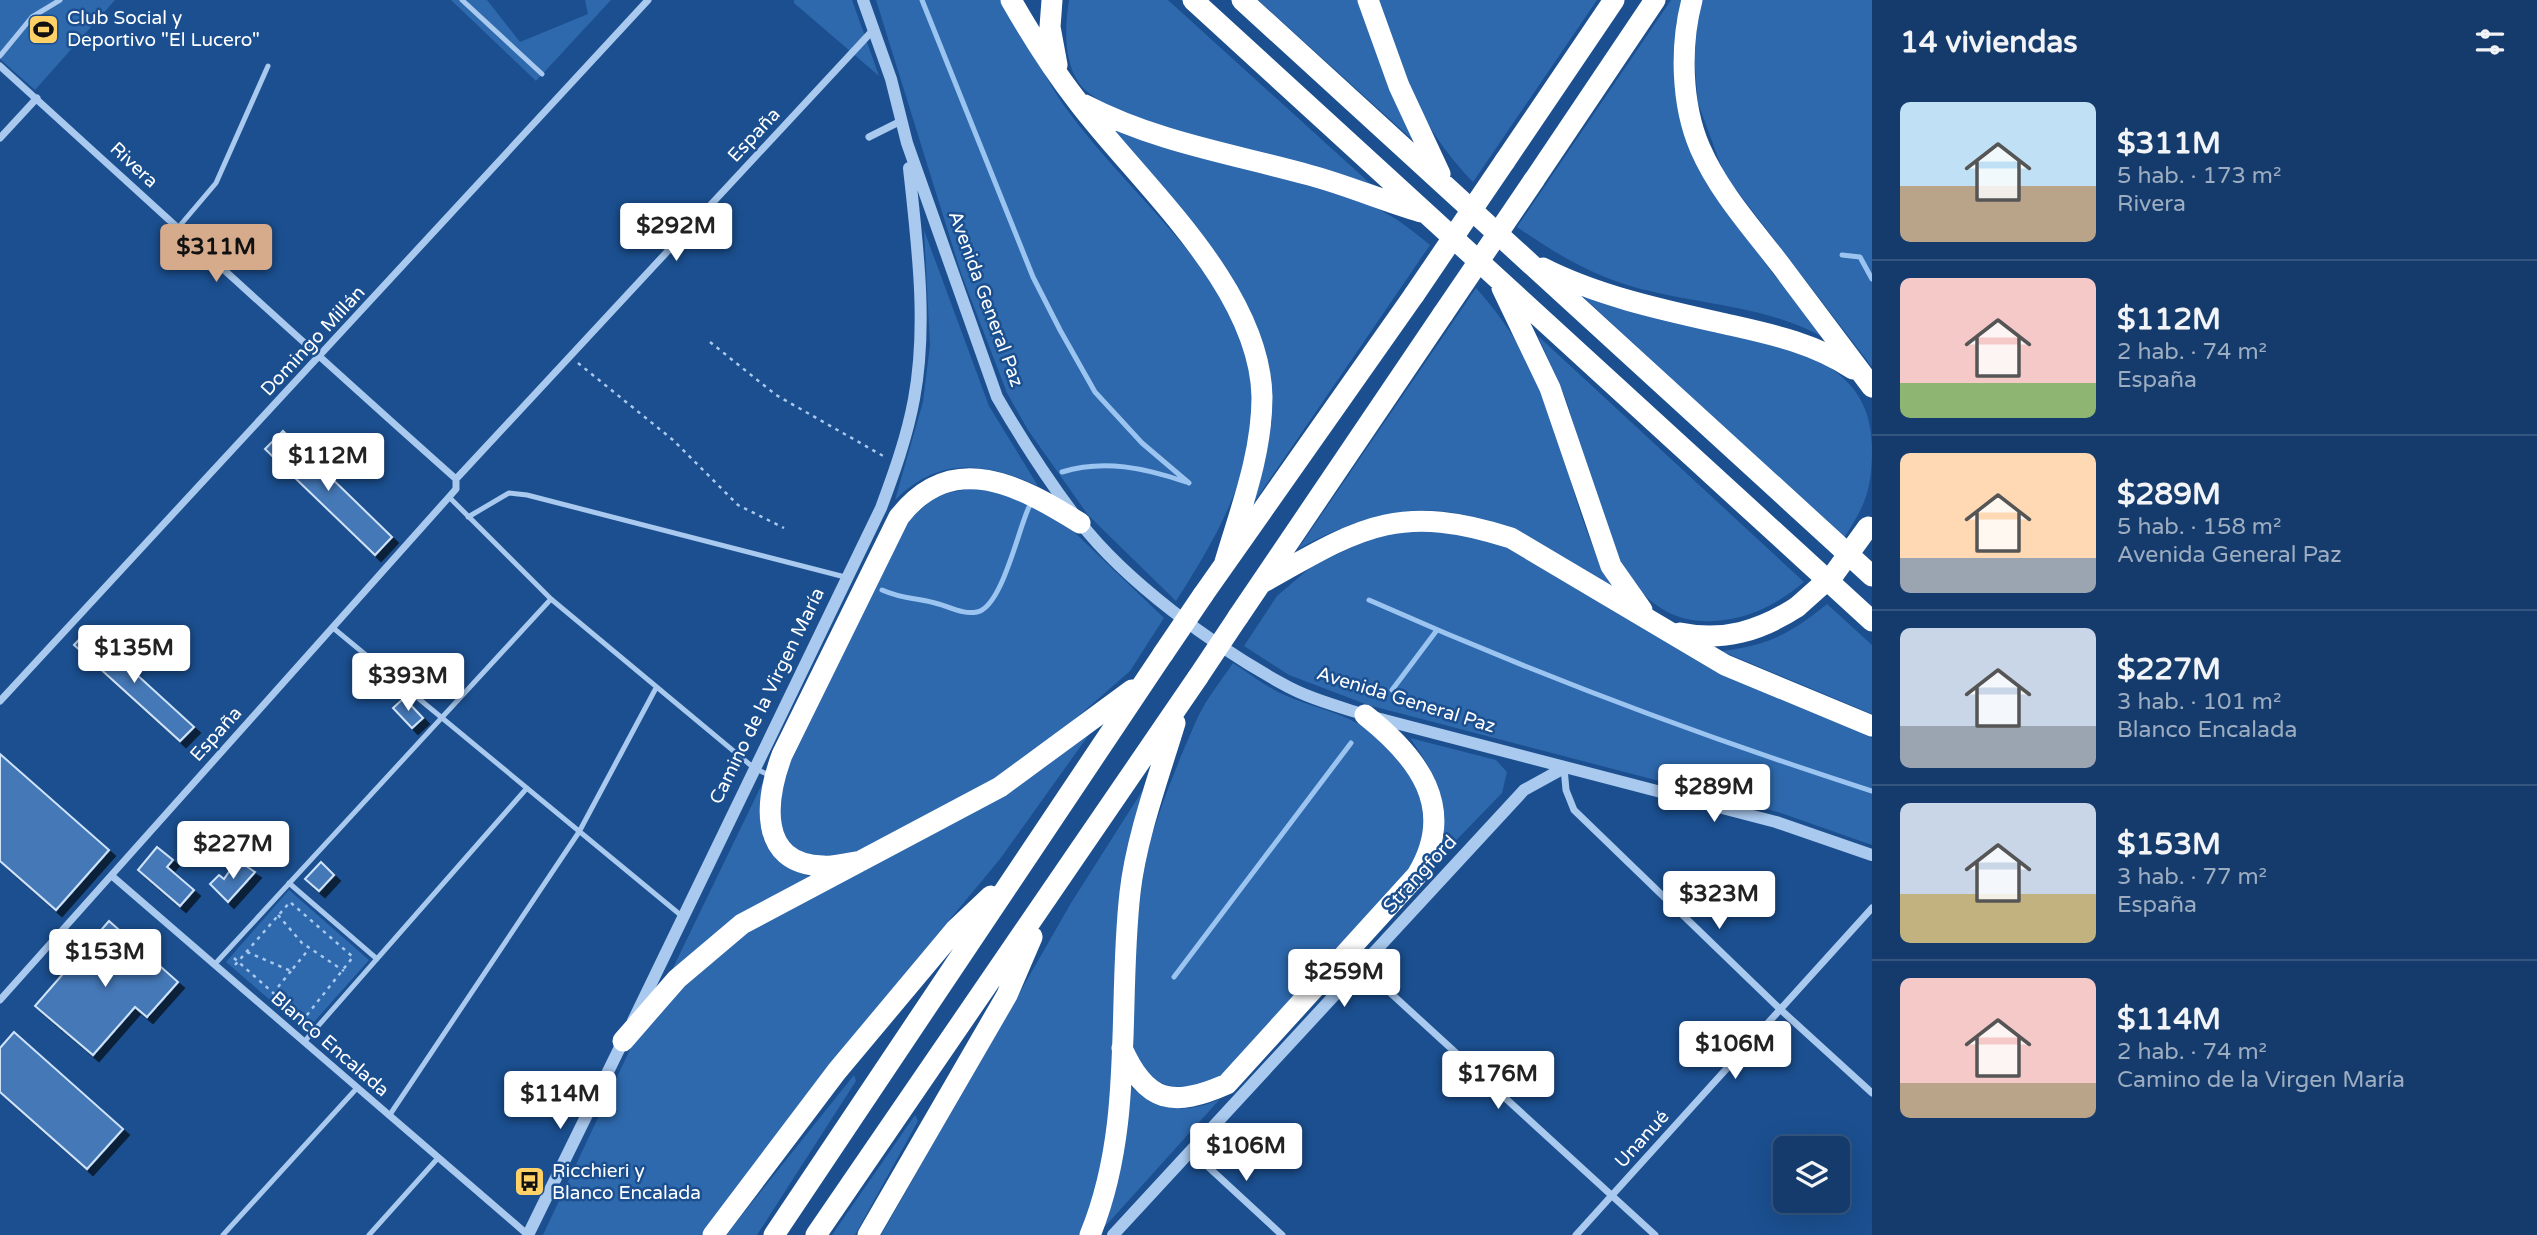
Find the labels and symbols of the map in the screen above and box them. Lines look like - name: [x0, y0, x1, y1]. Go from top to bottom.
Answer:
- place label: Club Social y Deportivo "El Lucero": [67, 7, 260, 51]
- sports icon: Club Social y Deportivo "El Lucero": [27, 12, 61, 46]
- street label: España: [723, 103, 785, 167]
- street label: Rivera: [106, 138, 162, 192]
- pin: $292M: [627, 204, 725, 263]
- street label: Avenida General Paz: [944, 208, 1028, 390]
- pin: $311M: [167, 224, 265, 284]
- street label: Domingo Millán: [256, 281, 370, 401]
- pin: $112M: [279, 434, 377, 493]
- street label: Camino de la Virgen María: [705, 584, 829, 808]
- pin: $135M: [85, 626, 183, 685]
- pin: $393M: [359, 654, 457, 713]
- street label: Avenida General Paz: [1314, 662, 1498, 738]
- street label: España: [186, 702, 246, 766]
- pin: $289M: [1665, 764, 1763, 824]
- pin: $227M: [184, 822, 282, 881]
- street label: Strangford: [1379, 831, 1461, 917]
- pin: $323M: [1670, 872, 1768, 931]
- pin: $153M: [56, 930, 154, 989]
- pin: $259M: [1295, 950, 1393, 1009]
- street label: Blanco Encalada: [267, 987, 393, 1101]
- pin: $106M: [1686, 1021, 1784, 1081]
- pin: $176M: [1449, 1052, 1547, 1111]
- pin: $114M: [511, 1072, 609, 1131]
- street label: Unanué: [1610, 1106, 1674, 1172]
- pin: $106M: [1197, 1124, 1295, 1183]
- place label: Ricchieri y Blanco Encalada: [552, 1160, 701, 1204]
- bus stop icon: Ricchieri y Blanco Encalada: [512, 1165, 546, 1199]

